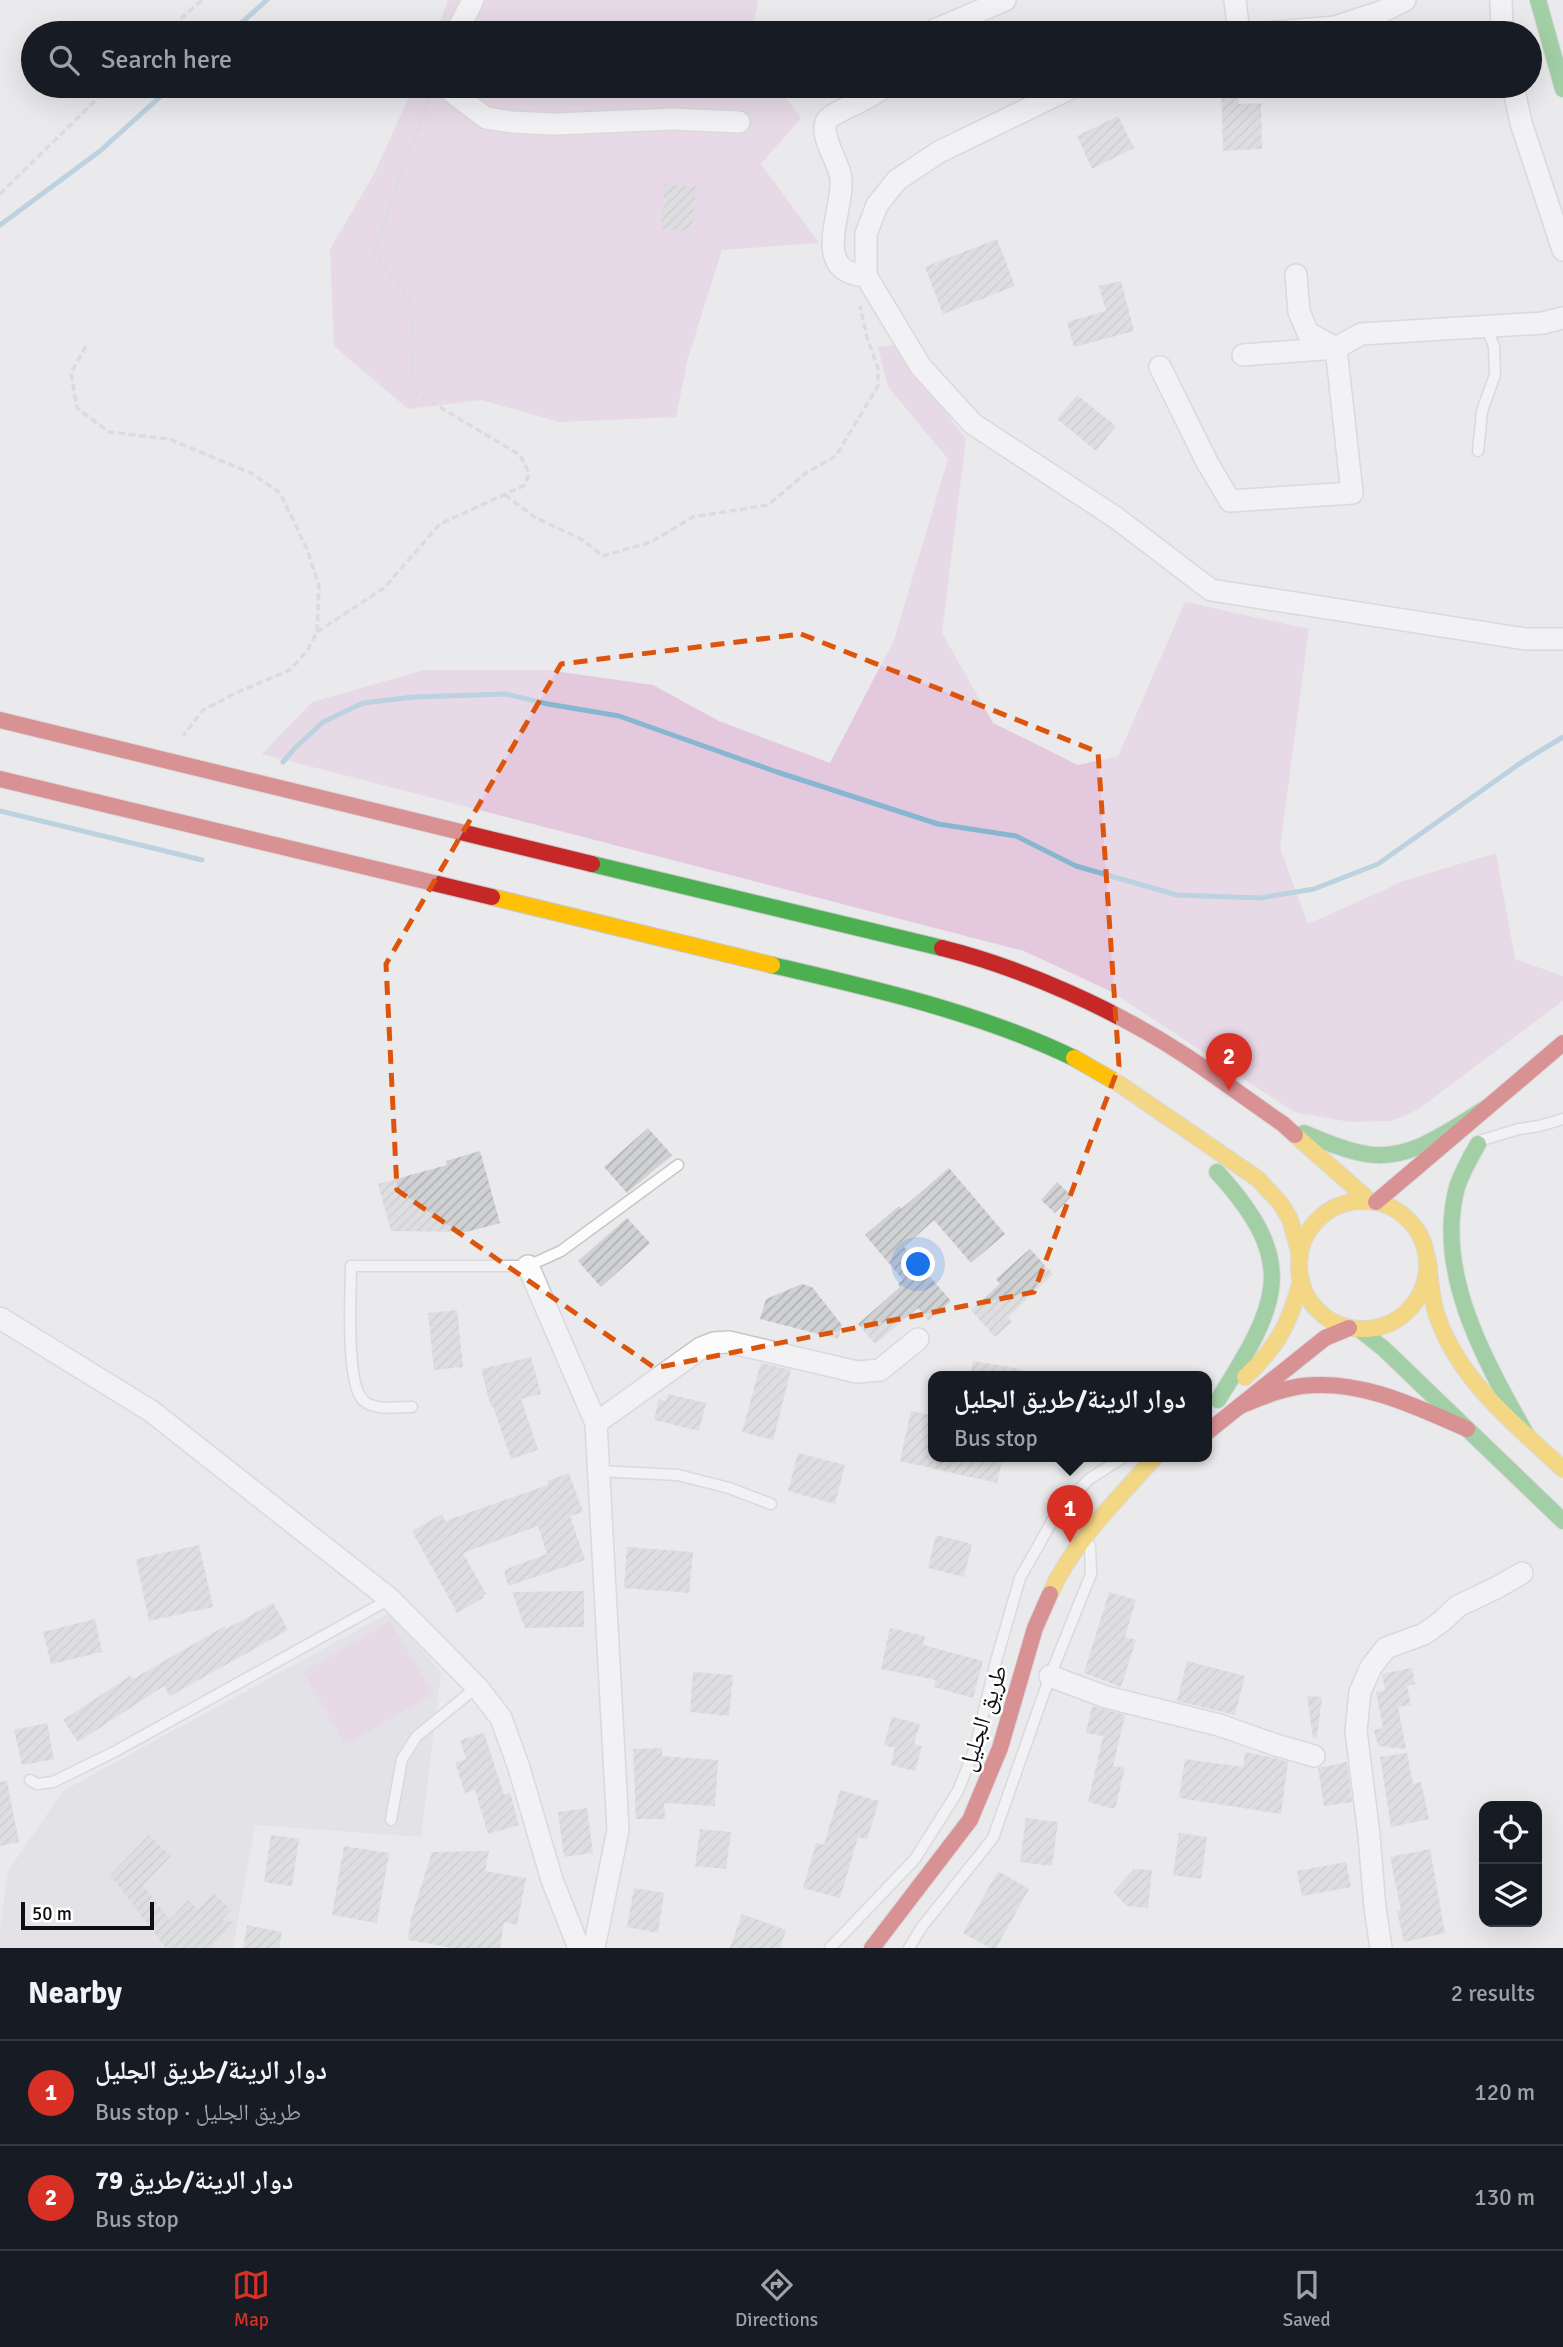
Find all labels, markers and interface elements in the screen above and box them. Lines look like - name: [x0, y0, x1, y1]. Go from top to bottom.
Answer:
- search box: [21, 21, 1542, 98]
- icon: search: [45, 41, 83, 79]
- text: Search here: [101, 44, 232, 76]
- pin: 2: [1206, 1033, 1252, 1091]
- your location: [901, 1247, 935, 1281]
- popup: [928, 1371, 1212, 1462]
- text: دوار الرينة/طريق الجليل: [954, 1384, 1186, 1416]
- text: Bus stop: [954, 1424, 1038, 1453]
- pin: 1: [1047, 1485, 1093, 1543]
- street label: طريق الجليل: [952, 1661, 1014, 1775]
- map controls: [1479, 1801, 1542, 1927]
- button: locate: [1479, 1801, 1542, 1864]
- button: layers: [1479, 1864, 1542, 1927]
- scale bar: [21, 1899, 154, 1931]
- text: 50 m: [32, 1902, 72, 1926]
- text: Nearby: [28, 1975, 122, 2012]
- text: 2 results: [1451, 1979, 1535, 2008]
- text: دوار الرينة/طريق الجليل: [95, 2055, 327, 2087]
- text: 1: [45, 2078, 57, 2107]
- text: 120 m: [1474, 2078, 1535, 2107]
- text: Bus stop · طريق الجليل: [95, 2098, 301, 2127]
- text: دوار الرينة/طريق 79: [95, 2165, 293, 2197]
- text: 2: [45, 2183, 57, 2212]
- text: 130 m: [1474, 2183, 1535, 2212]
- text: Bus stop: [95, 2205, 179, 2234]
- tab: Map: [232, 2266, 270, 2332]
- tab: Directions: [735, 2266, 818, 2332]
- tab: Saved: [1283, 2266, 1331, 2332]

